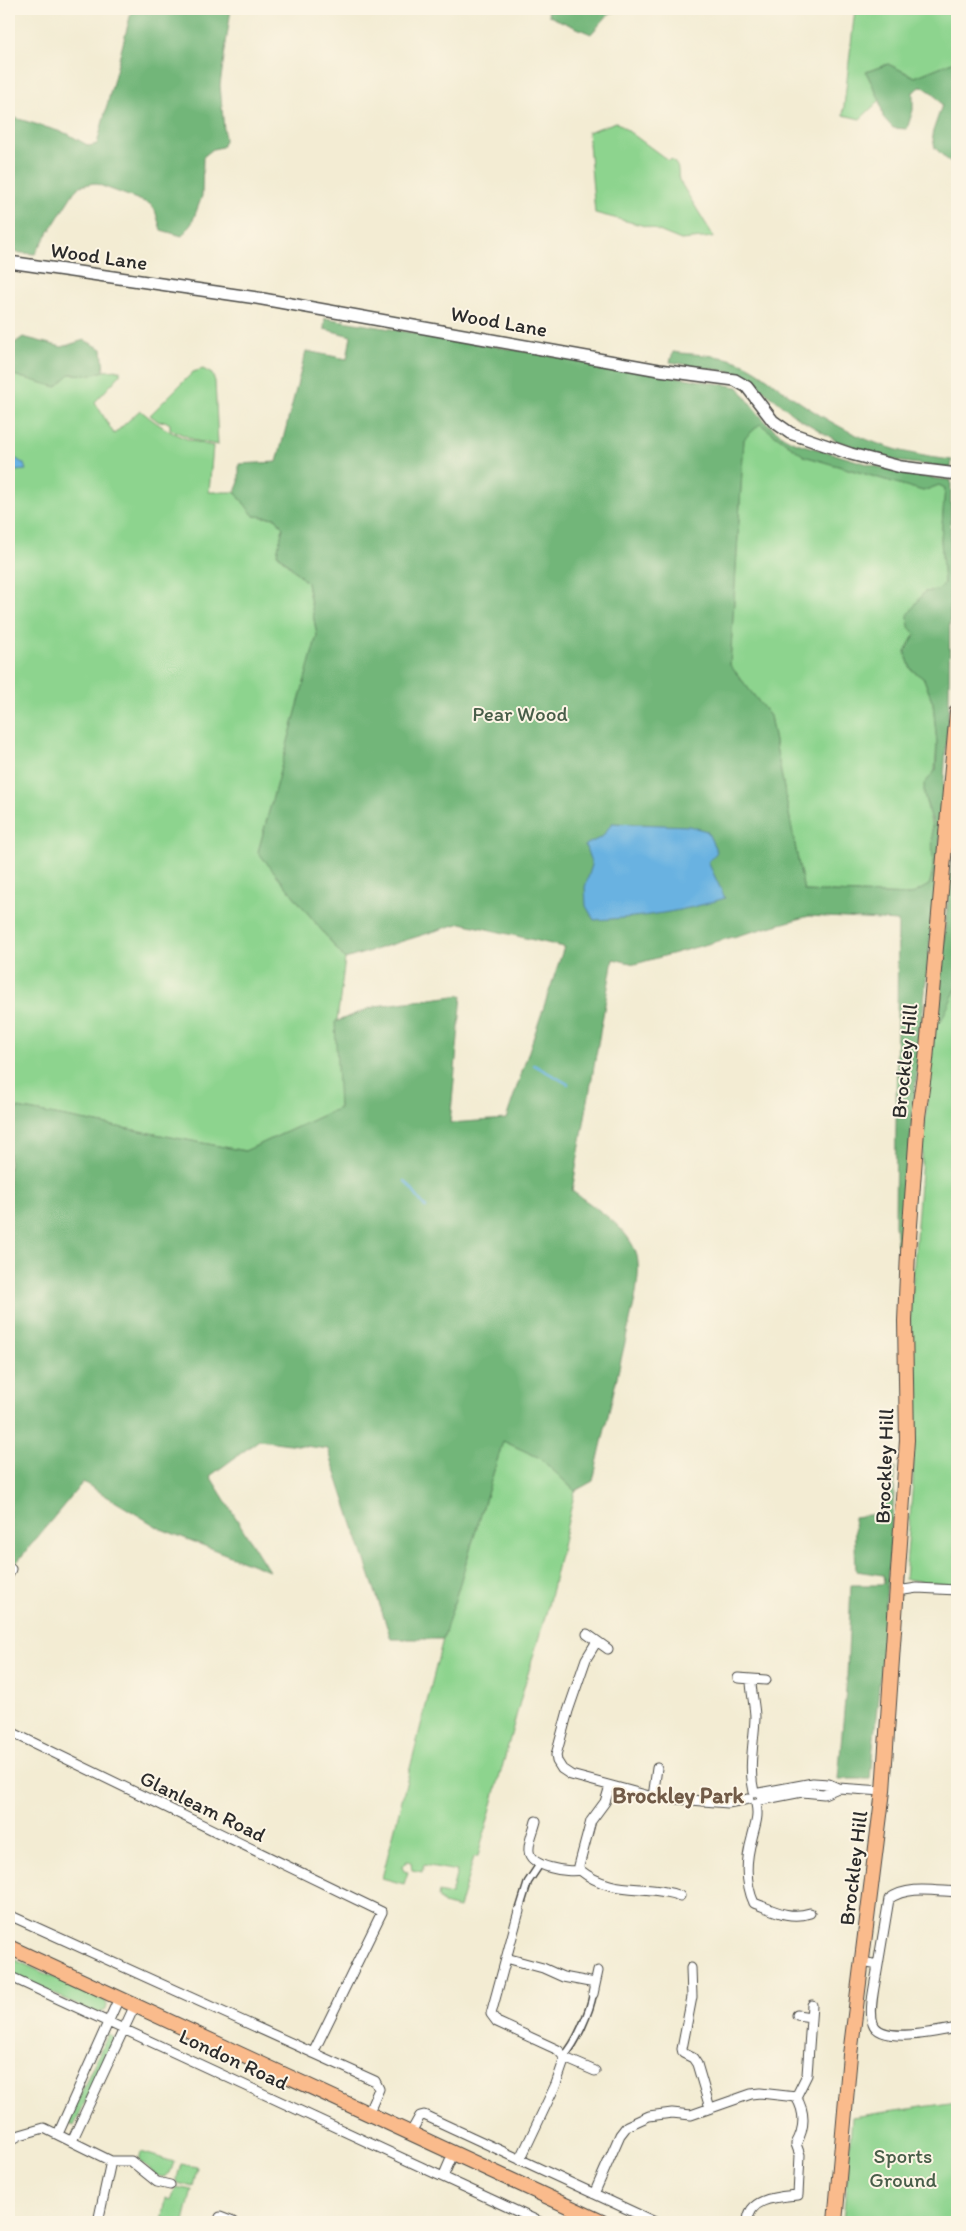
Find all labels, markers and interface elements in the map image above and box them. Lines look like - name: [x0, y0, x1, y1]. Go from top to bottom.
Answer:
- street label: Wood Lane: [49, 237, 149, 275]
- street label: Wood Lane: [449, 300, 549, 342]
- park label: Pear Wood: [472, 701, 568, 726]
- street label: Brockley Hill: [886, 1002, 922, 1120]
- street label: Brockley Hill: [869, 1408, 899, 1524]
- street label: Glanleam Road: [136, 1765, 270, 1847]
- district label: Brockley Park: [612, 1782, 744, 1809]
- street label: Brockley Hill: [834, 1809, 872, 1927]
- street label: London Road: [175, 2023, 293, 2095]
- park label: Sports Ground: [869, 2143, 937, 2192]

